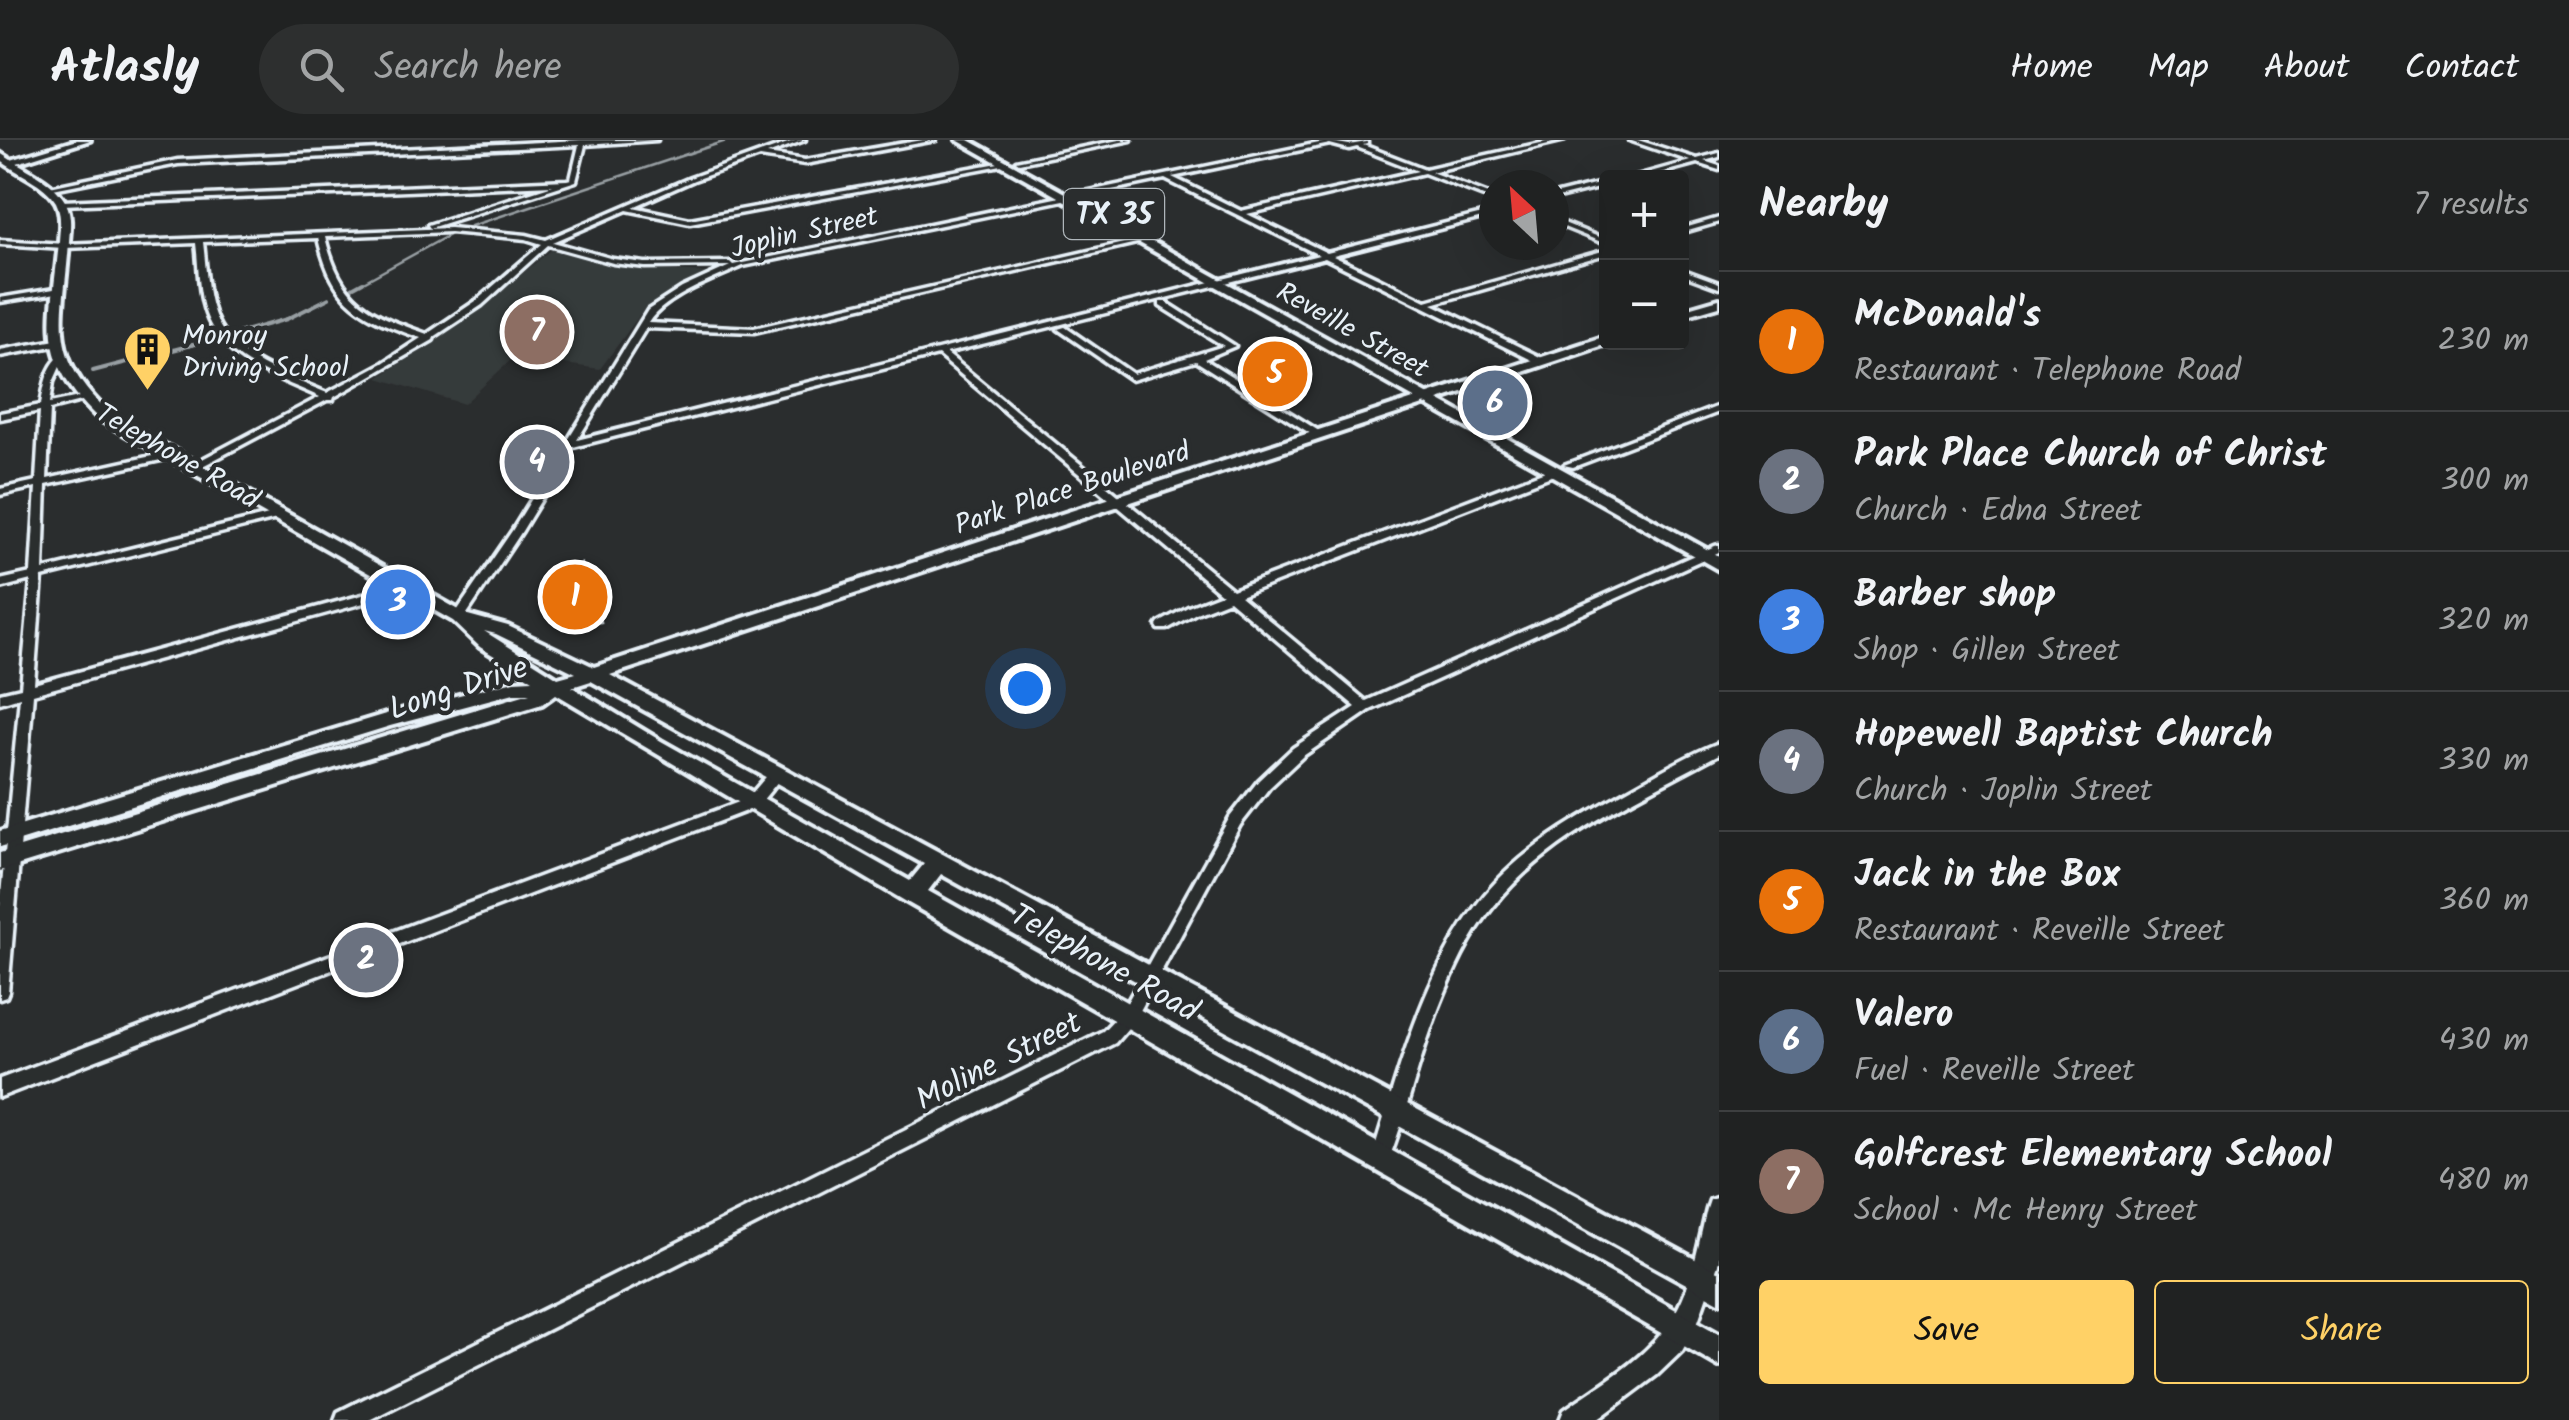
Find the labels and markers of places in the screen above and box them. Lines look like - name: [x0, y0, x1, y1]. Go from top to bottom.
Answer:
- pin: 7: [504, 294, 570, 370]
- place label: Monroy Driving School: [182, 314, 349, 391]
- building icon: Monroy Driving School: [121, 324, 173, 392]
- pin: 5: [1242, 336, 1308, 412]
- pin: 6: [1462, 366, 1528, 440]
- pin: 4: [504, 424, 570, 500]
- pin: 1: [542, 560, 608, 634]
- pin: 3: [366, 564, 430, 640]
- pin: 2: [334, 922, 398, 998]

